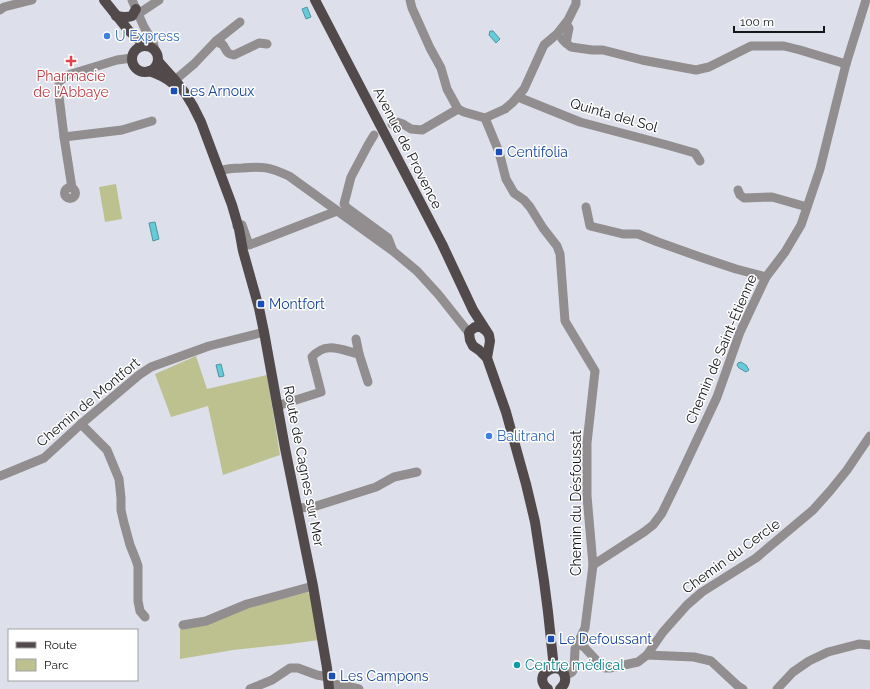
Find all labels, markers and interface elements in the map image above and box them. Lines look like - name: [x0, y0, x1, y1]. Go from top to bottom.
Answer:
- scale bar: [734, 8, 824, 34]
- text: 100 m: [740, 15, 774, 29]
- place label: U Express: [115, 28, 180, 44]
- marker: U Express: [102, 31, 112, 41]
- marker: Pharmacie de l'Abbaye: [66, 56, 76, 66]
- place label: Pharmacie de l'Abbaye: [33, 68, 109, 100]
- place label: Les Arnoux: [182, 83, 254, 99]
- street label: Avenue de Provence: [370, 85, 446, 211]
- marker: Les Arnoux: [169, 86, 179, 96]
- street label: Quinta del Sol: [568, 95, 660, 135]
- place label: Centifolia: [507, 144, 568, 160]
- marker: Centifolia: [494, 147, 504, 157]
- street label: Chemin de Saint-Étienne: [681, 271, 760, 426]
- place label: Montfort: [269, 296, 325, 312]
- marker: Montfort: [256, 299, 266, 309]
- street label: Chemin de Montfort: [33, 354, 143, 450]
- street label: Route de Cagnes sur Mer: [281, 384, 327, 548]
- place label: Balitrand: [497, 428, 555, 444]
- street label: Chemin du Désfoussat: [568, 430, 584, 576]
- marker: Balitrand: [484, 431, 494, 441]
- street label: Chemin du Cercle: [679, 515, 783, 597]
- legend: [8, 629, 138, 681]
- place label: Le Defoussant: [559, 631, 652, 647]
- marker: Le Defoussant: [546, 634, 556, 644]
- text: Route: [44, 638, 77, 652]
- place label: Centre médical: [525, 657, 624, 673]
- text: Parc: [44, 658, 69, 672]
- marker: Centre médical: [512, 660, 522, 670]
- place label: Les Campons: [340, 668, 429, 684]
- marker: Les Campons: [327, 671, 337, 681]

